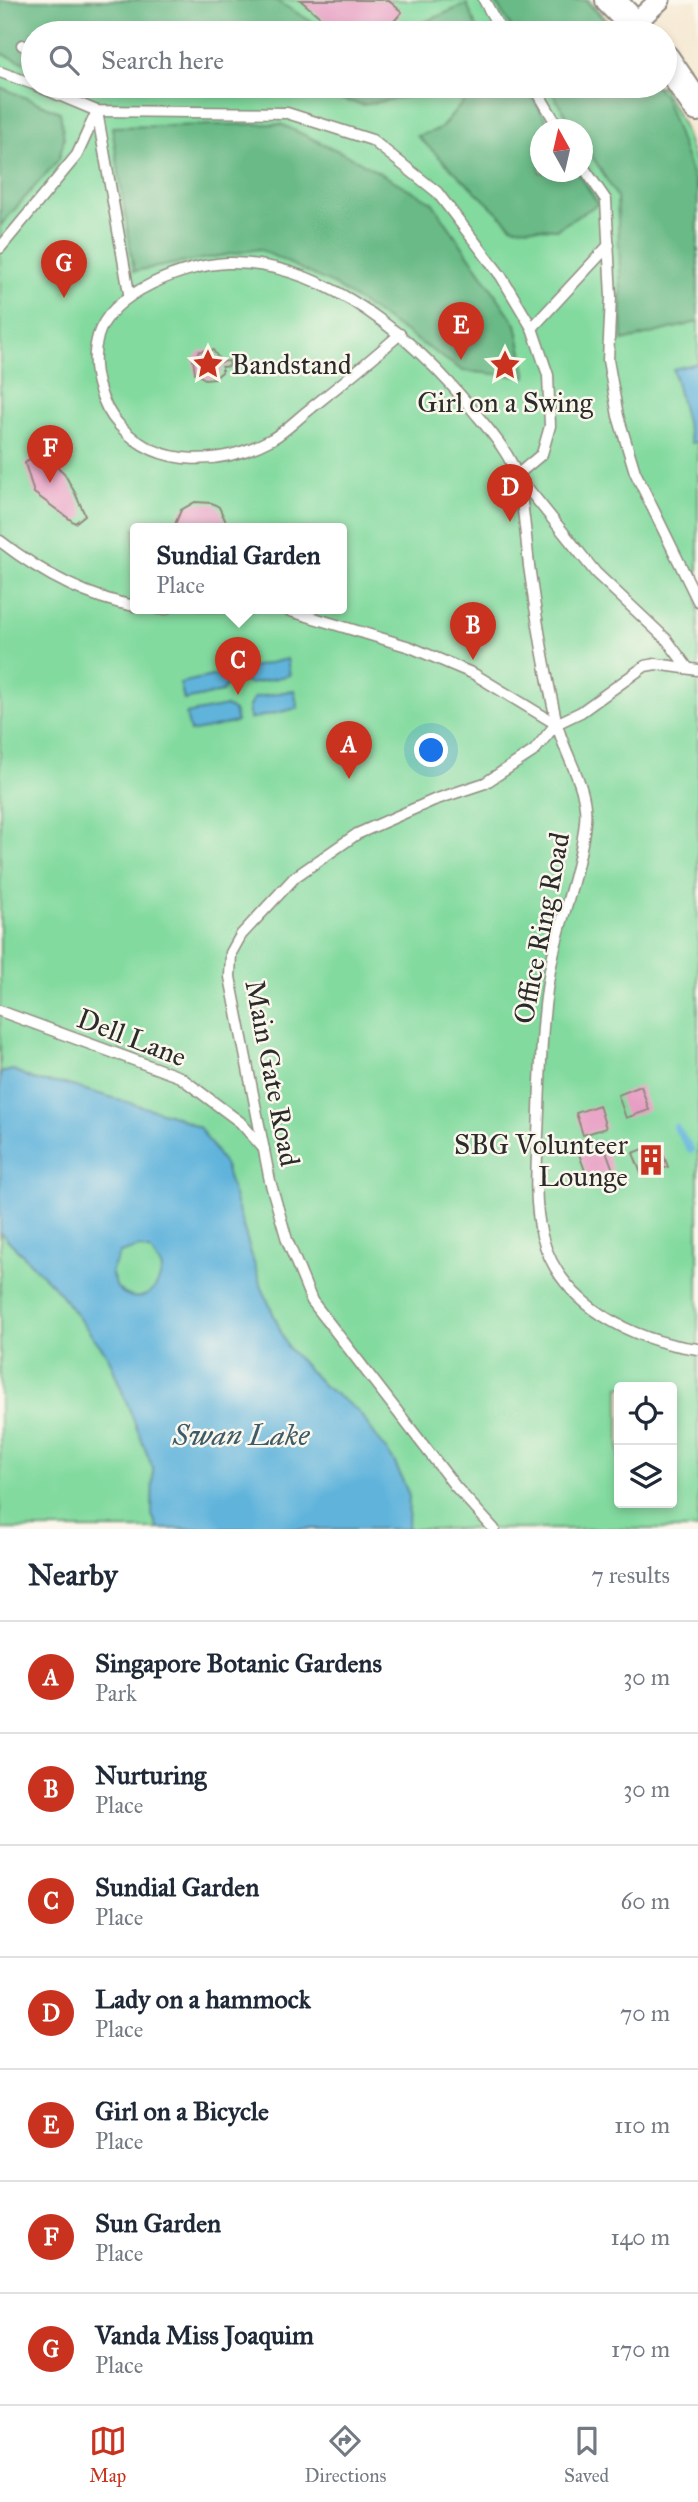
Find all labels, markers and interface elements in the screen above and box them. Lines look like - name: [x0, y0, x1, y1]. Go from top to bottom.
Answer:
- search box: [21, 21, 677, 98]
- icon: search: [45, 41, 83, 79]
- text: Search here: [101, 44, 224, 76]
- north arrow: [530, 119, 593, 182]
- pin: G: [41, 240, 87, 298]
- pin: E: [438, 302, 484, 360]
- place icon: Bandstand: [191, 347, 225, 381]
- place label: Bandstand: [231, 347, 352, 382]
- place icon: Girl on a Swing: [488, 348, 522, 382]
- place label: Girl on a Swing: [417, 385, 594, 420]
- pin: F: [27, 425, 73, 483]
- pin: D: [487, 464, 533, 522]
- popup: [130, 523, 347, 614]
- text: Sundial Garden: [156, 539, 321, 571]
- text: Place: [156, 571, 205, 599]
- pin: B: [450, 602, 496, 660]
- pin: C: [215, 637, 261, 695]
- pin: A: [326, 721, 372, 779]
- your location: [414, 733, 448, 767]
- street label: Office Ring Road: [506, 829, 577, 1027]
- street label: Main Gate Road: [237, 977, 308, 1169]
- street label: Dell Lane: [72, 1001, 191, 1074]
- place label: SBG Volunteer Lounge: [454, 1127, 628, 1194]
- building icon: SBG Volunteer Lounge: [634, 1143, 668, 1177]
- map controls: [614, 1382, 677, 1508]
- button: locate: [614, 1382, 677, 1445]
- water label: Swan Lake: [172, 1417, 310, 1453]
- button: layers: [614, 1445, 677, 1508]
- text: Nearby: [28, 1557, 118, 1593]
- text: 7 results: [591, 1561, 670, 1589]
- text: Singapore Botanic Gardens: [95, 1647, 382, 1679]
- text: A: [43, 1663, 59, 1691]
- text: 30 m: [623, 1663, 670, 1691]
- text: Park: [95, 1679, 137, 1707]
- text: Nurturing: [95, 1759, 206, 1791]
- text: B: [43, 1775, 59, 1803]
- text: 30 m: [623, 1775, 670, 1803]
- text: Place: [95, 1791, 143, 1819]
- text: Sundial Garden: [95, 1871, 259, 1903]
- text: C: [43, 1887, 59, 1915]
- text: 60 m: [621, 1887, 670, 1915]
- text: Place: [95, 1903, 143, 1931]
- text: Lady on a hammock: [95, 1983, 311, 2015]
- text: D: [42, 1999, 60, 2027]
- text: 70 m: [620, 1999, 670, 2027]
- text: Place: [95, 2015, 143, 2043]
- text: Girl on a Bicycle: [95, 2095, 269, 2127]
- text: E: [43, 2111, 59, 2139]
- text: 110 m: [614, 2111, 670, 2139]
- text: Place: [95, 2127, 143, 2155]
- text: Sun Garden: [95, 2207, 221, 2239]
- text: F: [43, 2223, 59, 2251]
- text: 140 m: [610, 2223, 670, 2251]
- text: Place: [95, 2239, 143, 2267]
- text: Vanda Miss Joaquim: [95, 2319, 314, 2351]
- text: G: [43, 2335, 59, 2363]
- text: 170 m: [611, 2335, 670, 2363]
- text: Place: [95, 2351, 143, 2379]
- tab: Map: [89, 2422, 127, 2487]
- tab: Directions: [304, 2422, 386, 2487]
- tab: Saved: [564, 2422, 609, 2487]

